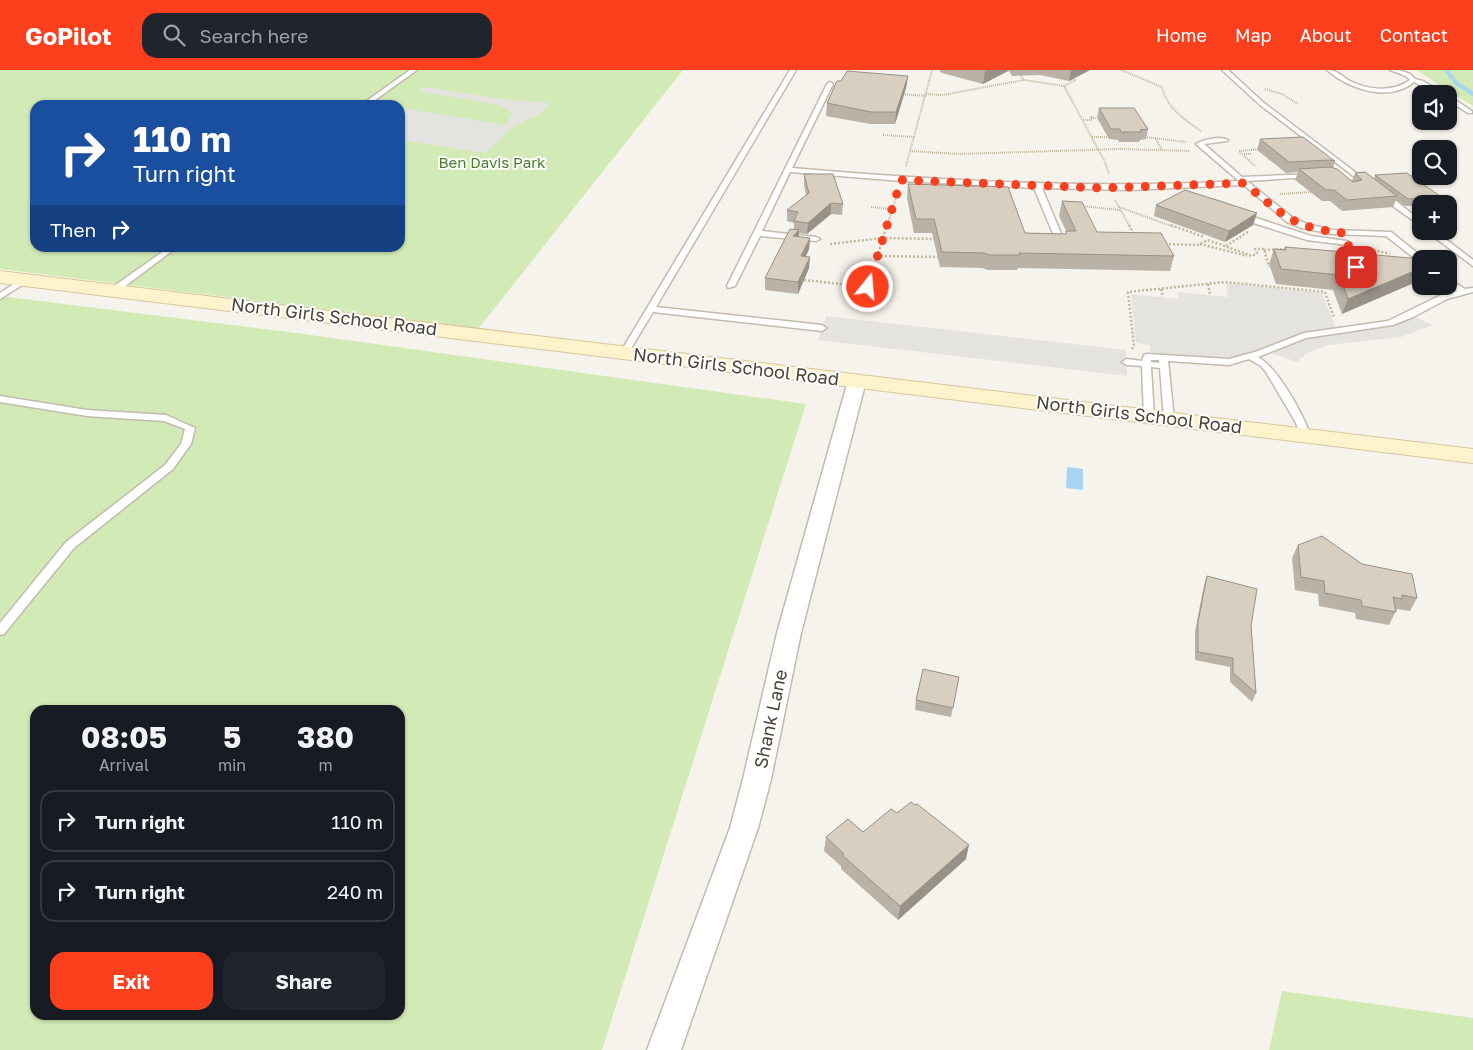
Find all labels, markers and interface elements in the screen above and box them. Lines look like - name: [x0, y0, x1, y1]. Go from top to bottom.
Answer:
- search box: [142, 13, 492, 58]
- text: GoPilot: [25, 21, 112, 50]
- icon: search: [160, 21, 188, 49]
- text: Search here: [200, 24, 308, 47]
- text: Home: [1156, 24, 1207, 46]
- text: Map: [1235, 24, 1272, 46]
- text: About: [1300, 24, 1352, 46]
- text: Contact: [1380, 24, 1448, 46]
- map controls: [1412, 85, 1457, 295]
- button: sound: [1412, 85, 1457, 130]
- text: 110 m: [133, 118, 231, 160]
- icon: right: [50, 120, 115, 185]
- button: search: [1412, 140, 1457, 185]
- park label: Ben Davis Park: [439, 153, 546, 171]
- text: Turn right: [133, 160, 236, 187]
- button: +: [1412, 195, 1457, 240]
- icon: right: [106, 215, 134, 243]
- text: Then: [50, 218, 96, 241]
- pin: [1335, 246, 1377, 288]
- button: −: [1412, 250, 1457, 295]
- icon: arrive: [1342, 253, 1370, 281]
- position arrow: [841, 260, 893, 312]
- street label: North Girls School Road: [230, 292, 438, 340]
- street label: North Girls School Road: [632, 342, 840, 390]
- street label: North Girls School Road: [1035, 390, 1243, 438]
- street label: Shank Lane: [749, 667, 791, 770]
- text: 08:05: [81, 719, 167, 755]
- text: 5: [223, 719, 241, 755]
- text: 380: [297, 719, 354, 755]
- text: Arrival: [99, 755, 149, 775]
- text: min: [218, 755, 246, 775]
- text: m: [318, 755, 333, 775]
- icon: right: [52, 807, 80, 835]
- text: Turn right: [95, 810, 185, 833]
- text: 110 m: [331, 810, 383, 833]
- icon: right: [52, 877, 80, 905]
- text: Turn right: [95, 880, 185, 903]
- text: 240 m: [327, 880, 383, 903]
- button: Exit: [50, 952, 213, 1010]
- button: Share: [223, 952, 385, 1010]

